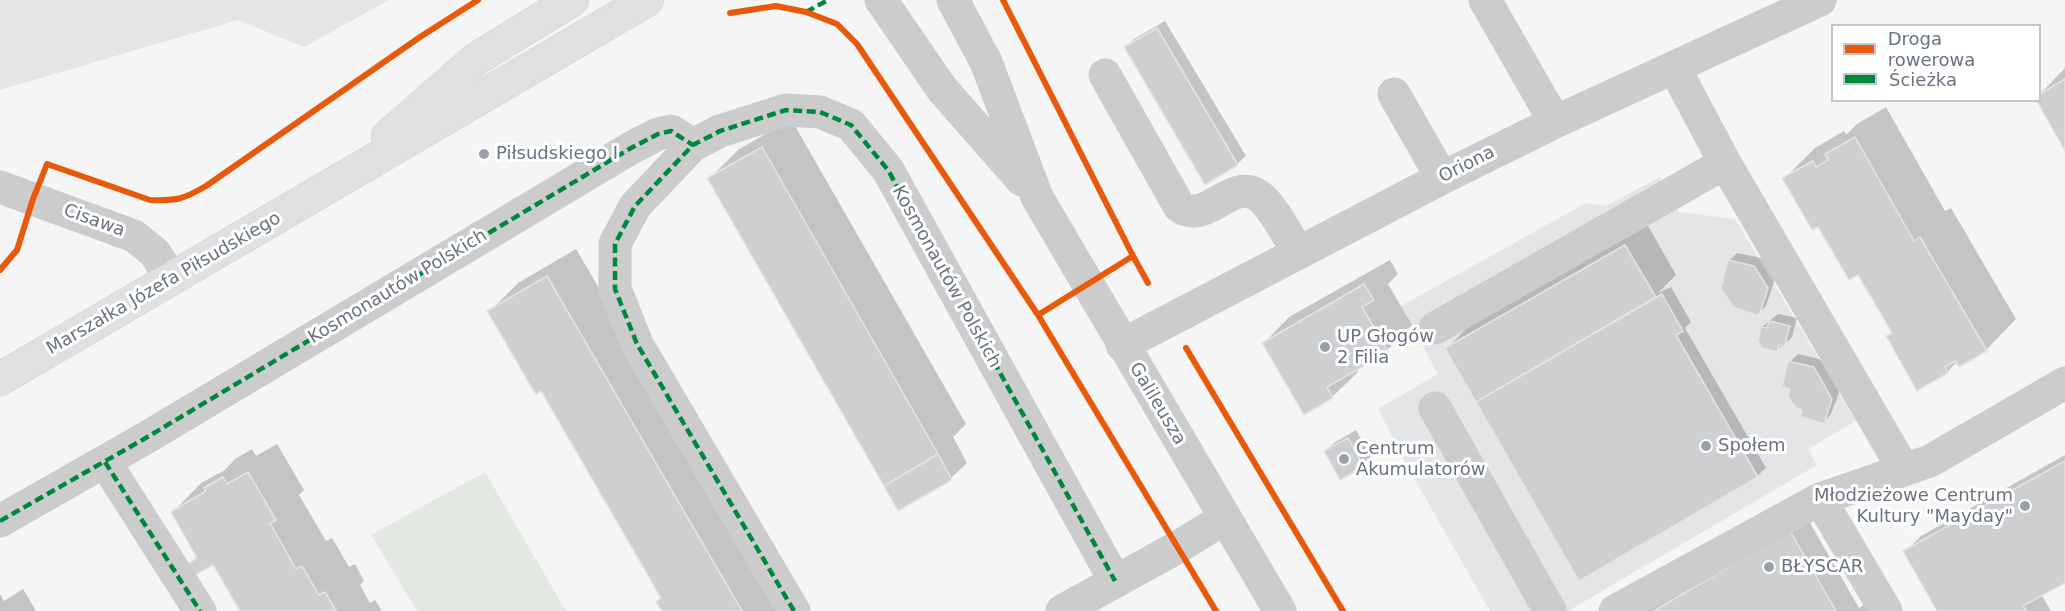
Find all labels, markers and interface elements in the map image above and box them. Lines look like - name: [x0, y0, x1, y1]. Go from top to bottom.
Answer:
- legend: [1831, 24, 2041, 102]
- text: Droga rowerowa: [1888, 28, 1975, 70]
- text: Ścieżka: [1889, 69, 1957, 90]
- street label: Oriona: [1435, 142, 1499, 188]
- place label: Piłsudskiego I: [496, 143, 618, 165]
- marker: Piłsudskiego I: [477, 147, 491, 161]
- street label: Kosmonautów Polskich: [887, 182, 1005, 372]
- street label: Cisawa: [60, 200, 128, 242]
- street label: Marszałka Józefa Piłsudskiego: [43, 208, 285, 360]
- street label: Kosmonautów Polskich: [305, 225, 491, 349]
- place label: UP Głogów 2 Filia: [1337, 326, 1434, 368]
- marker: UP Głogów 2 Filia: [1318, 340, 1332, 354]
- street label: Galileusza: [1124, 359, 1190, 449]
- place label: Społem: [1718, 435, 1786, 457]
- place label: Centrum Akumulatorów: [1356, 438, 1485, 480]
- marker: Społem: [1699, 439, 1713, 453]
- marker: Centrum Akumulatorów: [1337, 452, 1351, 466]
- place label: Młodzieżowe Centrum Kultury "Mayday": [1814, 485, 2013, 528]
- marker: Młodzieżowe Centrum Kultury "Mayday": [2018, 499, 2032, 513]
- place label: BŁYSCAR: [1781, 556, 1863, 578]
- marker: BŁYSCAR: [1762, 560, 1776, 574]

